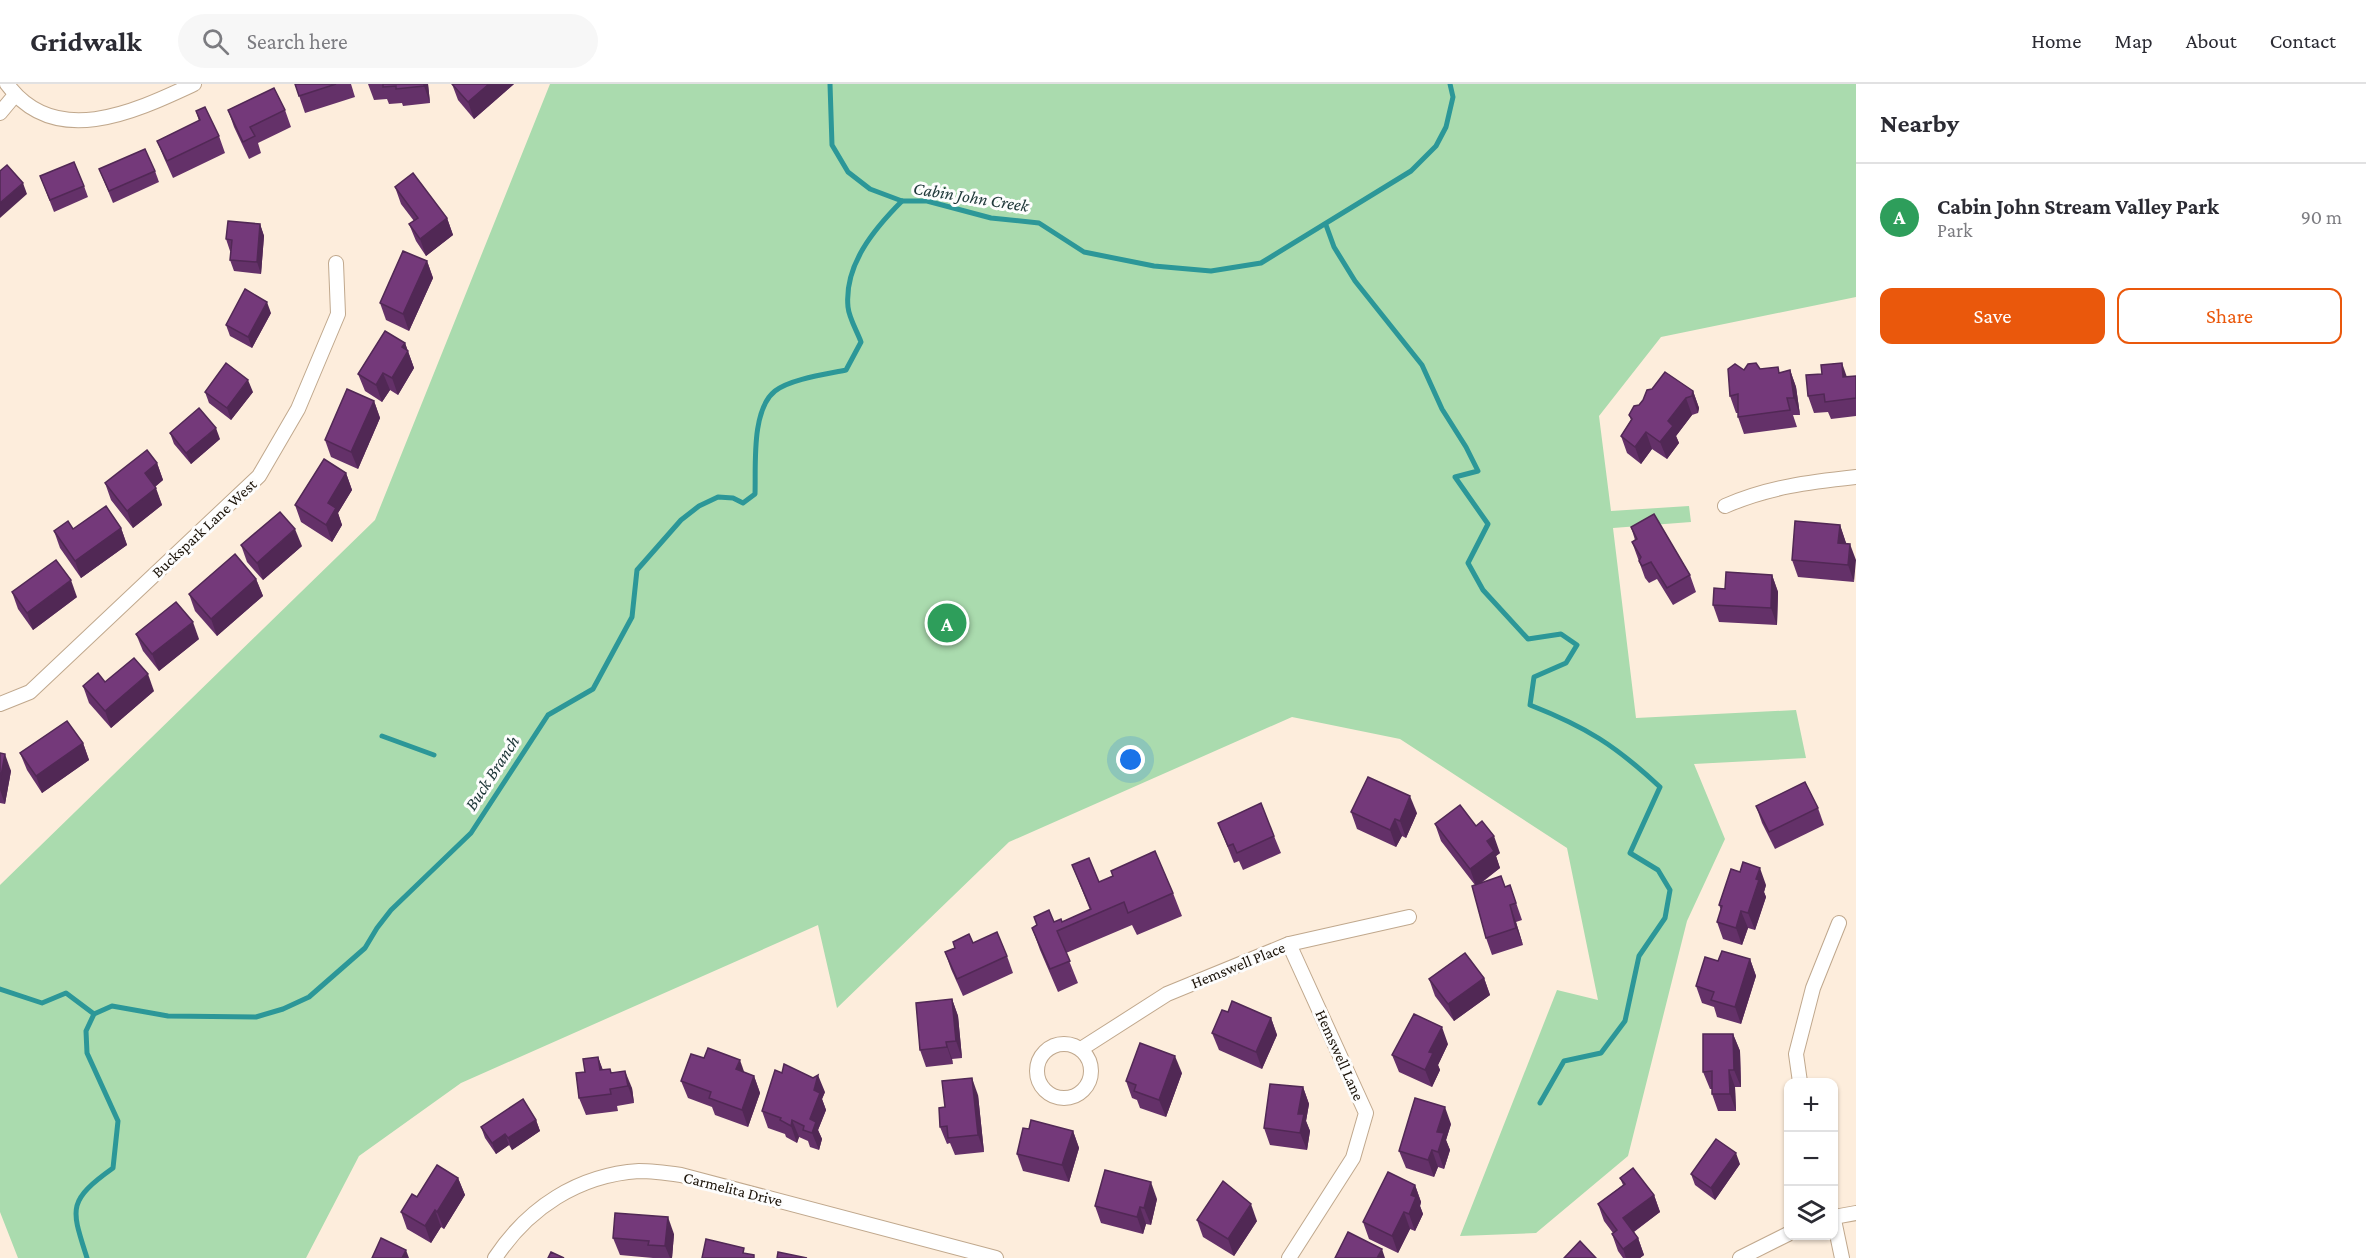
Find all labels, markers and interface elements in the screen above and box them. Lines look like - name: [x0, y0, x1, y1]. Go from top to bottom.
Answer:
- search box: [178, 14, 598, 68]
- icon: search: [199, 25, 232, 58]
- text: Gridwalk: [30, 26, 142, 57]
- text: Search here: [247, 29, 348, 54]
- text: Home: [2031, 29, 2081, 53]
- text: Map: [2114, 29, 2153, 53]
- text: About: [2186, 29, 2237, 53]
- text: Contact: [2270, 29, 2336, 53]
- text: Nearby: [1880, 109, 1959, 138]
- water label: Cabin John Creek: [912, 178, 1031, 216]
- text: Cabin John Stream Valley Park: [1937, 194, 2219, 219]
- text: A: [1894, 206, 1905, 228]
- text: 90 m: [2301, 206, 2342, 228]
- text: Park: [1937, 219, 1973, 241]
- button: Save: [1880, 288, 2105, 344]
- button: Share: [2117, 288, 2342, 344]
- street label: Buckspark Lane West: [148, 475, 261, 581]
- pin: A: [928, 600, 966, 646]
- water label: Buck Branch: [461, 732, 524, 814]
- your location: [1116, 745, 1145, 774]
- street label: Hemswell Place: [1189, 938, 1287, 992]
- street label: Hemswell Lane: [1312, 1007, 1368, 1103]
- map controls: [1784, 1078, 1838, 1240]
- button: +: [1784, 1078, 1838, 1132]
- button: −: [1784, 1132, 1838, 1186]
- street label: Carmelita Drive: [682, 1169, 784, 1209]
- button: layers: [1784, 1186, 1838, 1240]

